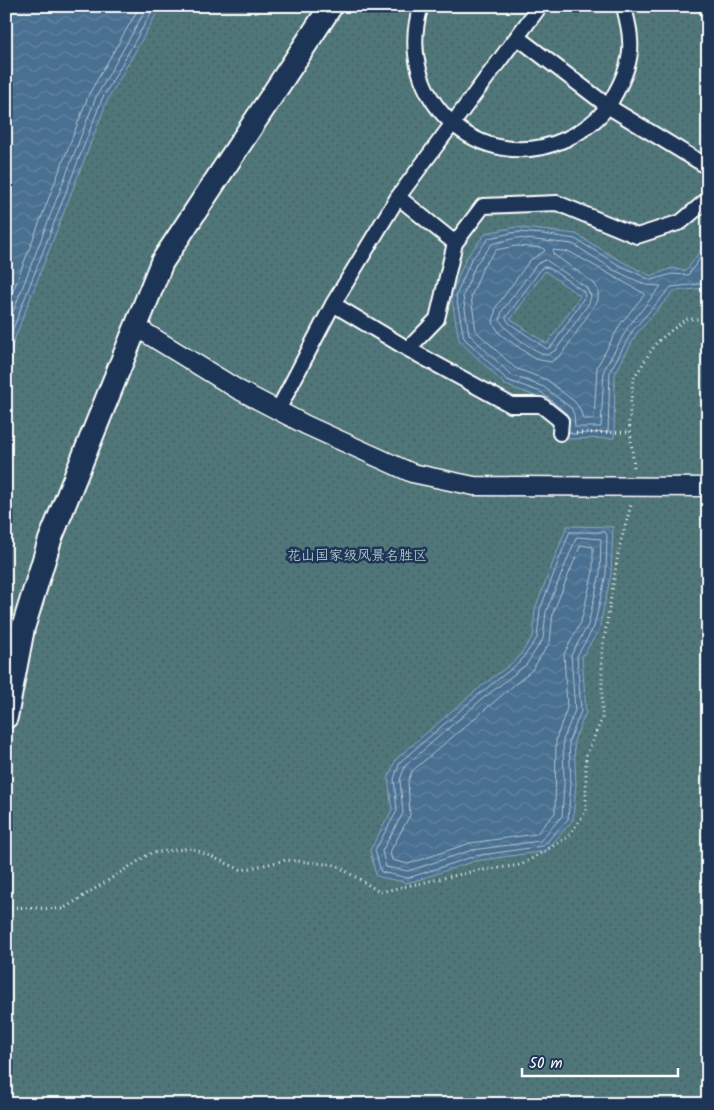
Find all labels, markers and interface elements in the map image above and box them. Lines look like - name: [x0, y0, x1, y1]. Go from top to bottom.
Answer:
- park label: 花山国家级风景名胜区: [287, 545, 427, 567]
- scale bar: [522, 1045, 678, 1077]
- text: 50 m: [529, 1052, 563, 1076]

